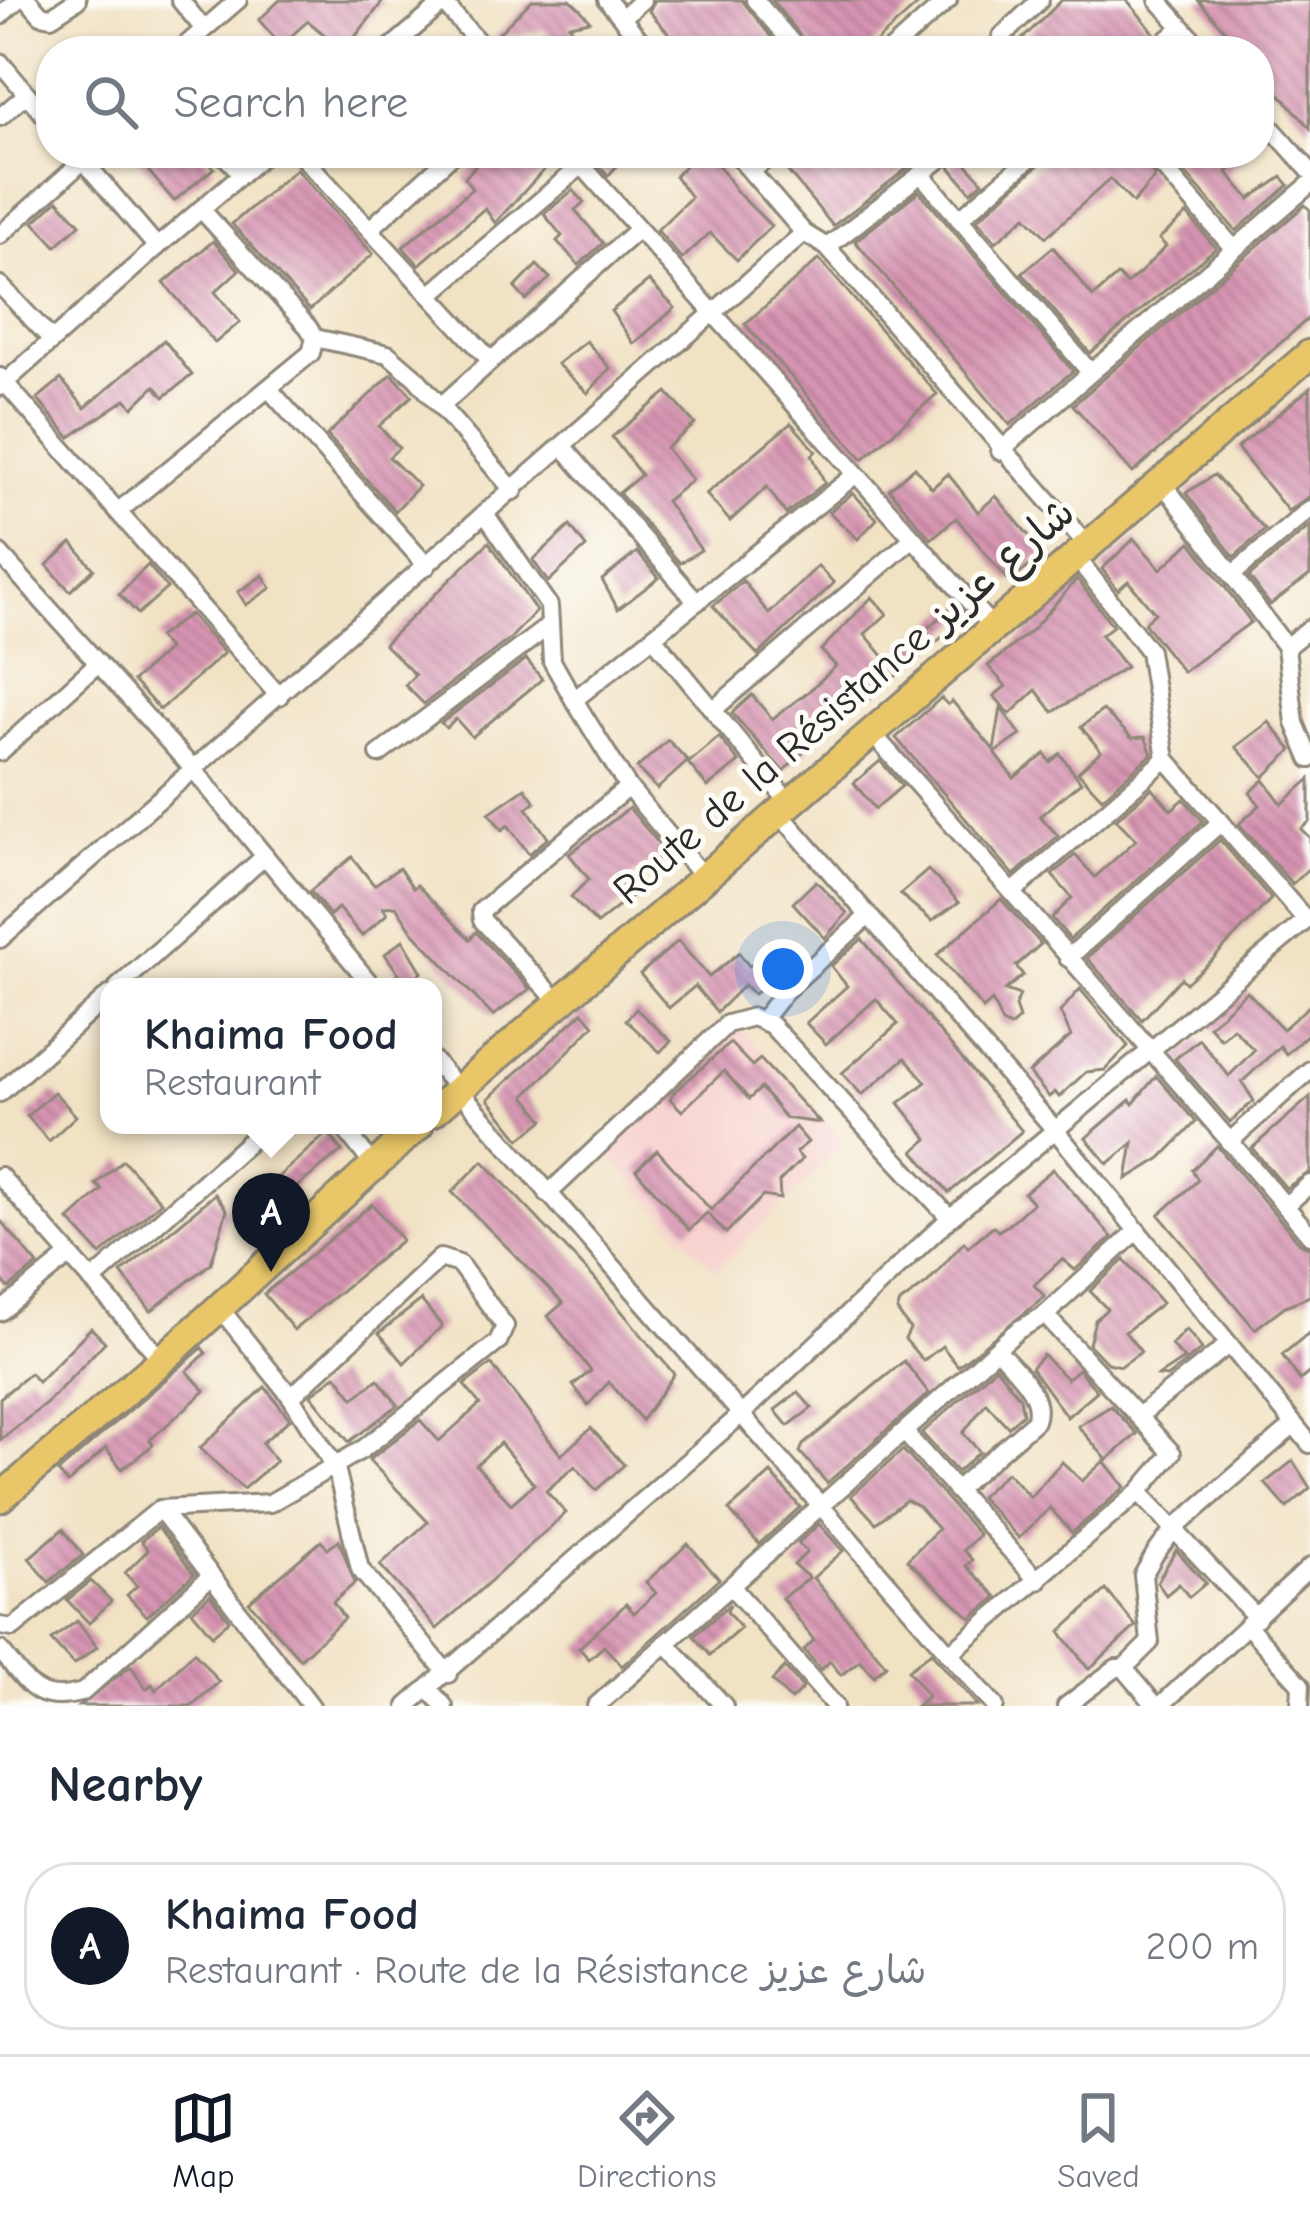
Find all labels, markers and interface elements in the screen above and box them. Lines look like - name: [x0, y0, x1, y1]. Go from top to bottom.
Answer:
- search box: [36, 36, 1274, 168]
- icon: search: [78, 69, 144, 135]
- text: Search here: [174, 76, 408, 128]
- street label: Route de la Résistance شارع عزيز: [603, 487, 1087, 918]
- your location: [753, 939, 813, 999]
- popup: [100, 978, 442, 1134]
- text: Khaima Food: [144, 1008, 398, 1060]
- text: Restaurant: [144, 1060, 320, 1105]
- pin: A: [232, 1173, 310, 1272]
- text: Nearby: [48, 1755, 202, 1814]
- text: Khaima Food: [165, 1888, 419, 1940]
- text: A: [79, 1924, 101, 1969]
- text: 200 m: [1146, 1924, 1259, 1969]
- text: Restaurant · Route de la Résistance شارع عزيز: [165, 1948, 926, 1993]
- tab: Map: [170, 2085, 236, 2195]
- tab: Directions: [577, 2085, 717, 2195]
- tab: Saved: [1057, 2085, 1140, 2195]

